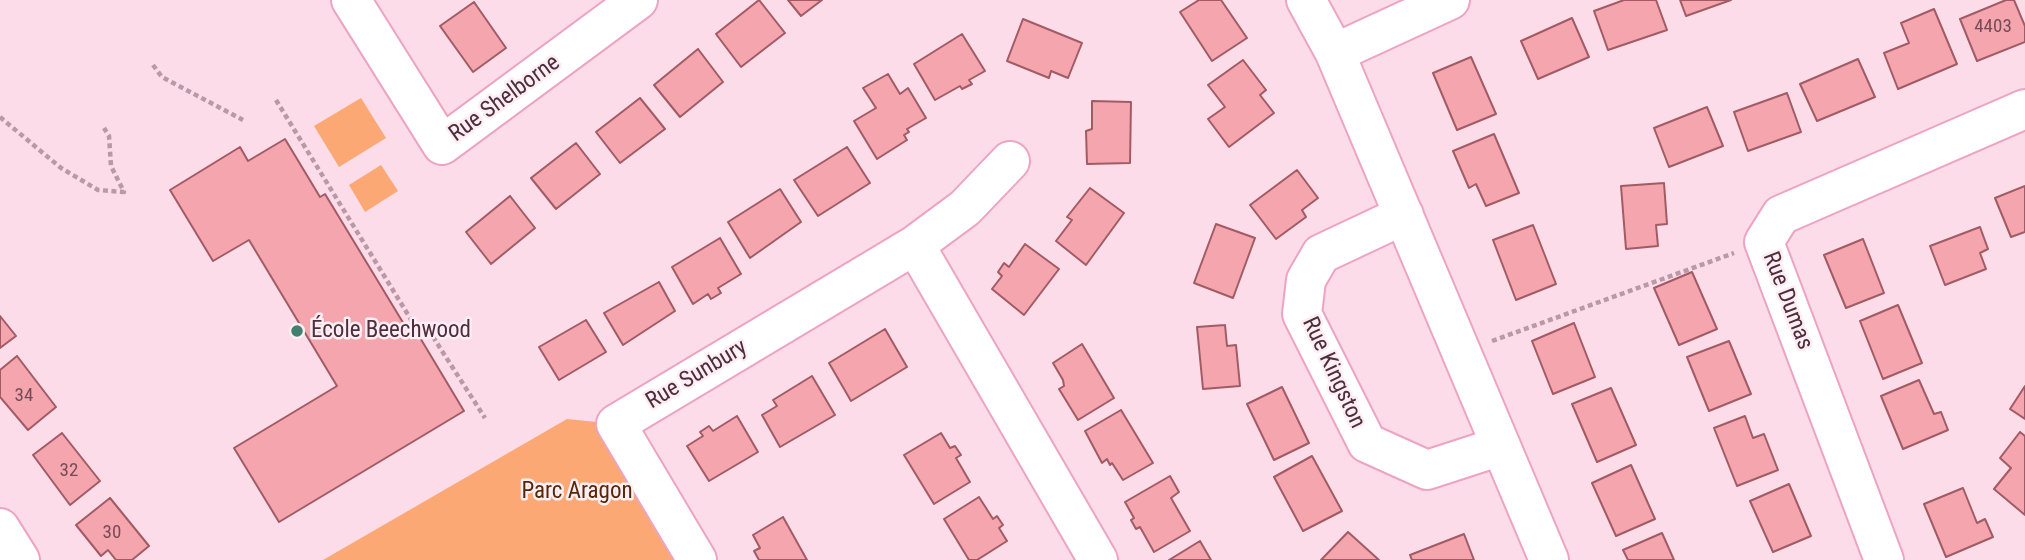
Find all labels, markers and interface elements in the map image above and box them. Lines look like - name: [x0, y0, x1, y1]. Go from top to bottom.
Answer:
- house number: 4403: [1974, 16, 2012, 38]
- street label: Rue Shelborne: [444, 50, 566, 148]
- street label: Rue Dumas: [1756, 248, 1818, 354]
- street label: Rue Kingston: [1295, 313, 1371, 433]
- place label: École Beechwood: [311, 317, 471, 345]
- marker: École Beechwood: [289, 323, 305, 339]
- street label: Rue Sunbury: [642, 334, 752, 416]
- house number: 34: [15, 385, 33, 407]
- house number: 32: [60, 460, 78, 482]
- park label: Parc Aragon: [521, 478, 633, 506]
- house number: 30: [103, 522, 121, 544]

